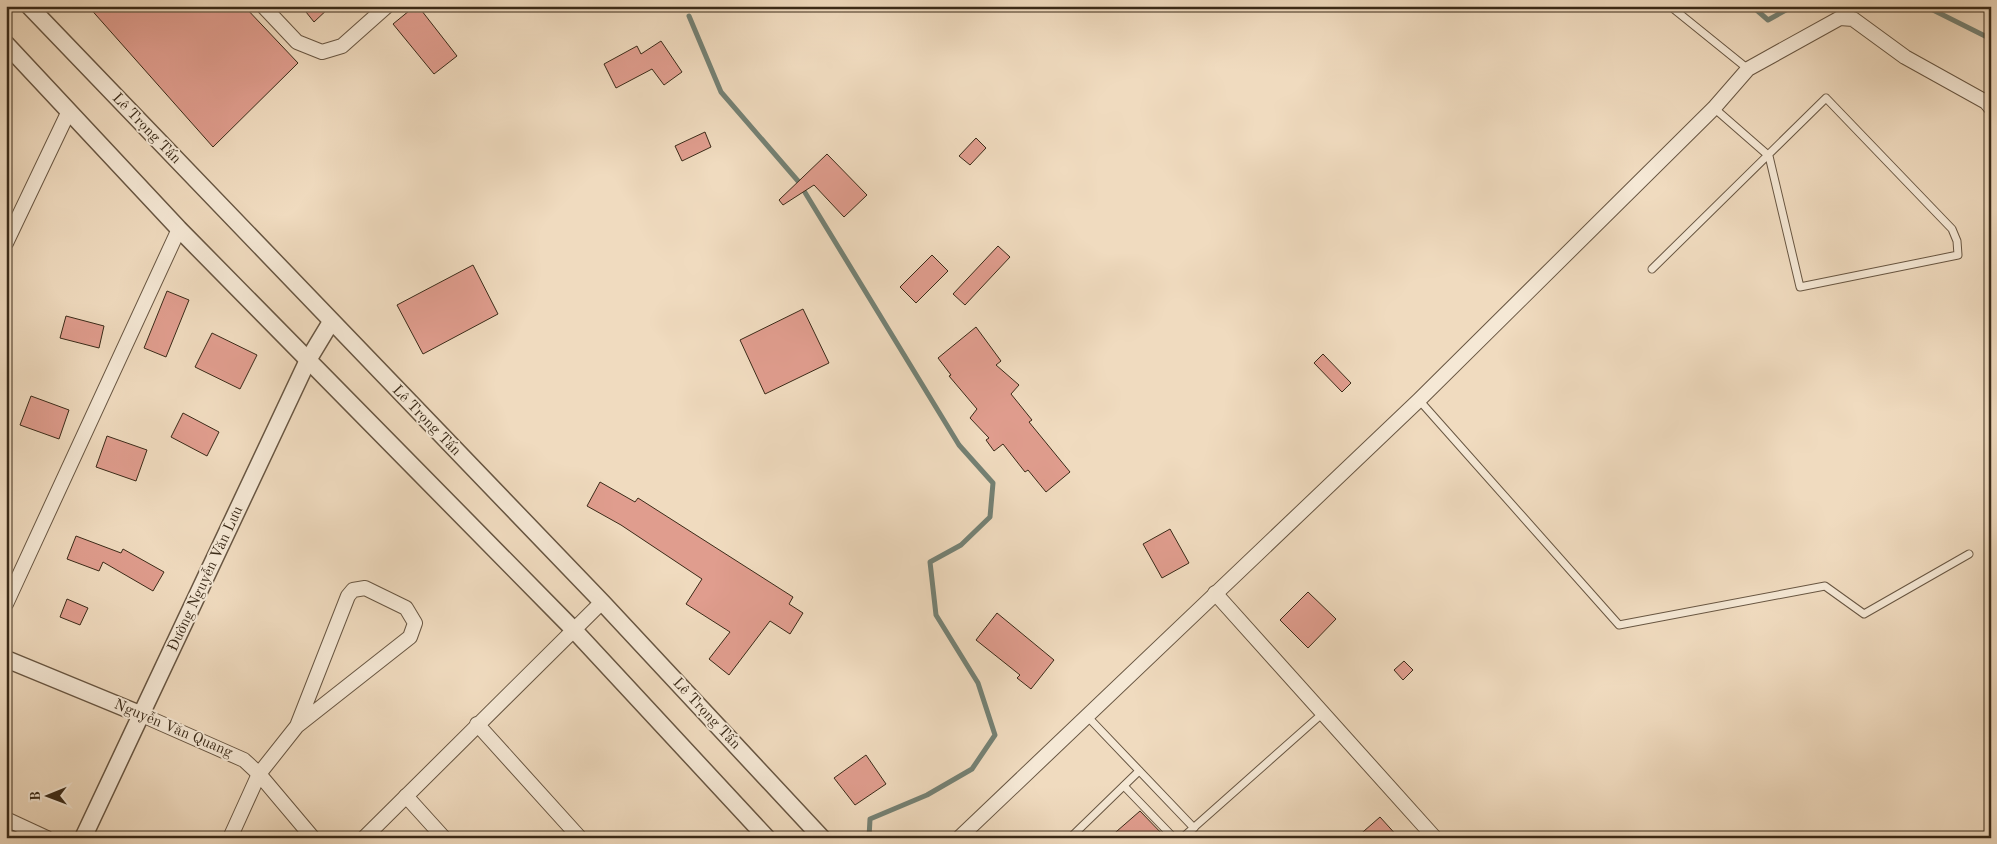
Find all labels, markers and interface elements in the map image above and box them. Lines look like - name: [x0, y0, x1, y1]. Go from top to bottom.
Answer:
- street label: Lê Trọng Tấn: [109, 90, 184, 167]
- street label: Lê Trọng Tấn: [389, 382, 464, 459]
- street label: Đường Nguyễn Văn Lưu: [165, 504, 246, 654]
- street label: Lê Trọng Tấn: [669, 675, 743, 753]
- street label: Nguyễn Văn Quang: [112, 696, 235, 761]
- north arrow: [22, 772, 72, 822]
- text: B: [29, 791, 43, 801]

